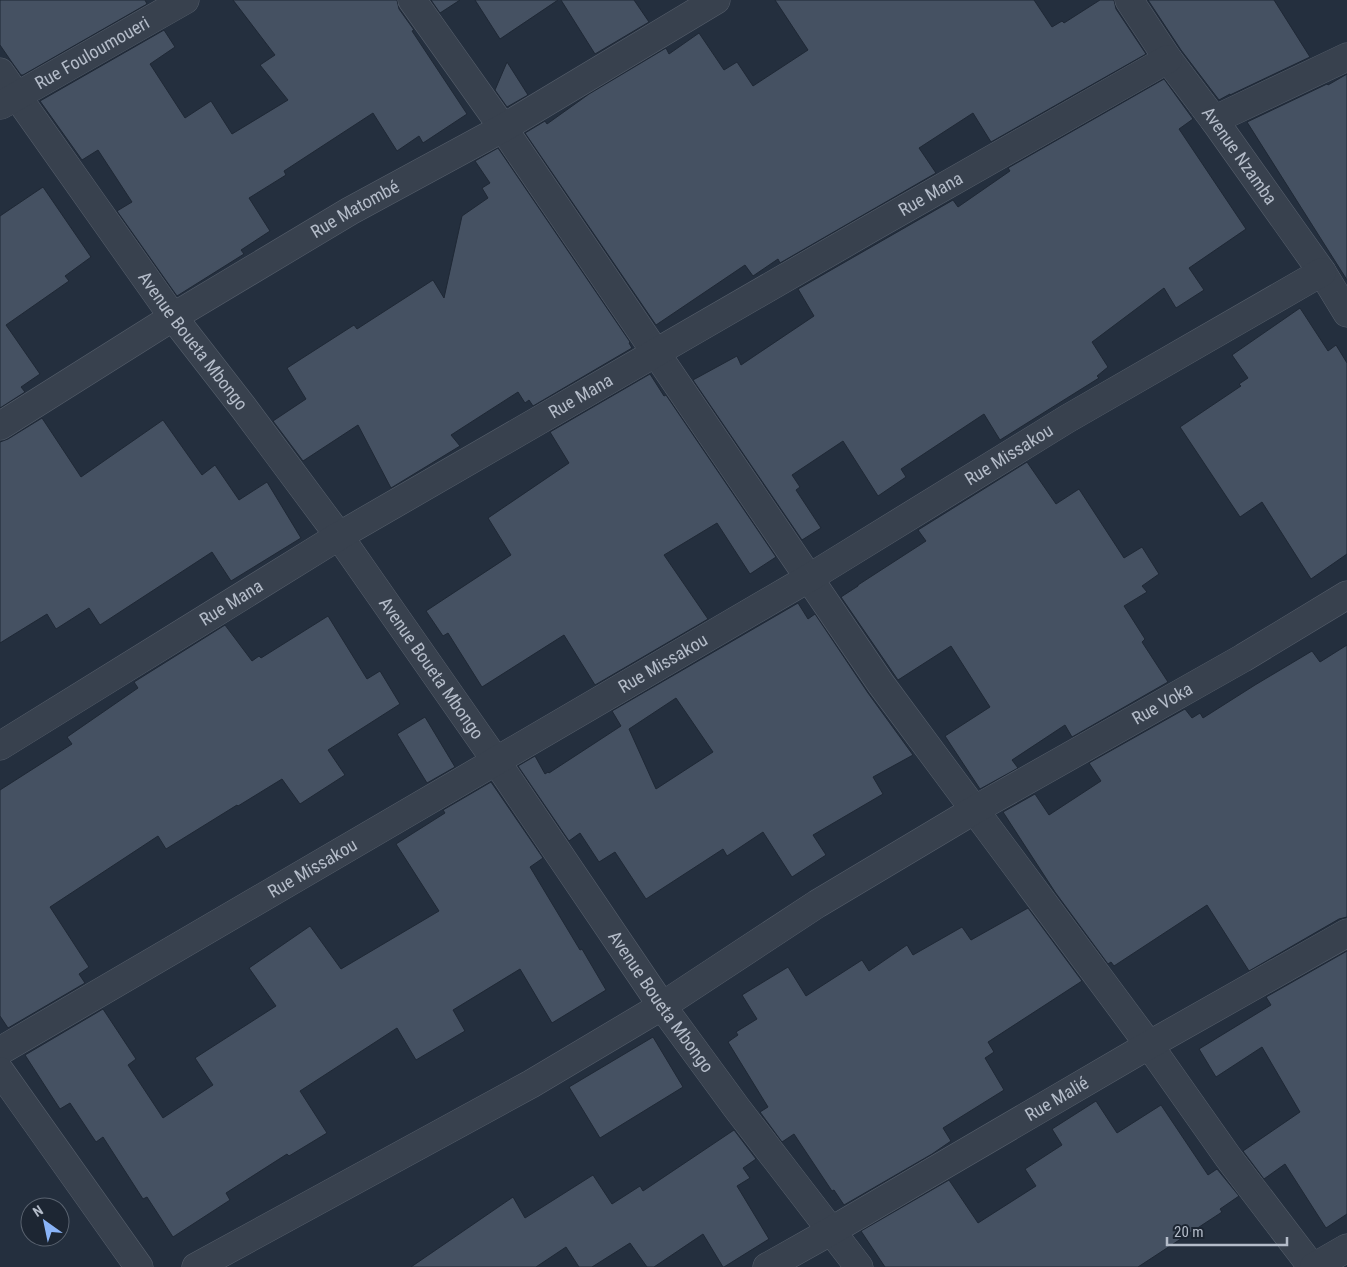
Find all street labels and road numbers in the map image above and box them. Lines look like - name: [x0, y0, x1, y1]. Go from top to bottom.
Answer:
- street label: Rue Fouloumoueri: [31, 12, 153, 93]
- street label: Avenue Nzamba: [1198, 103, 1282, 208]
- street label: Rue Mana: [895, 167, 966, 220]
- street label: Rue Matombé: [307, 175, 402, 242]
- street label: Avenue Boueta Mbongo: [134, 267, 252, 414]
- street label: Rue Mana: [545, 369, 616, 422]
- street label: Rue Missakou: [961, 419, 1057, 489]
- street label: Rue Mana: [196, 575, 266, 630]
- street label: Avenue Boueta Mbongo: [375, 593, 488, 743]
- street label: Rue Missakou: [614, 629, 711, 697]
- street label: Rue Voka: [1128, 678, 1196, 729]
- street label: Rue Missakou: [264, 834, 361, 902]
- street label: Avenue Boueta Mbongo: [604, 927, 718, 1077]
- street label: Rue Malié: [1021, 1072, 1092, 1125]

